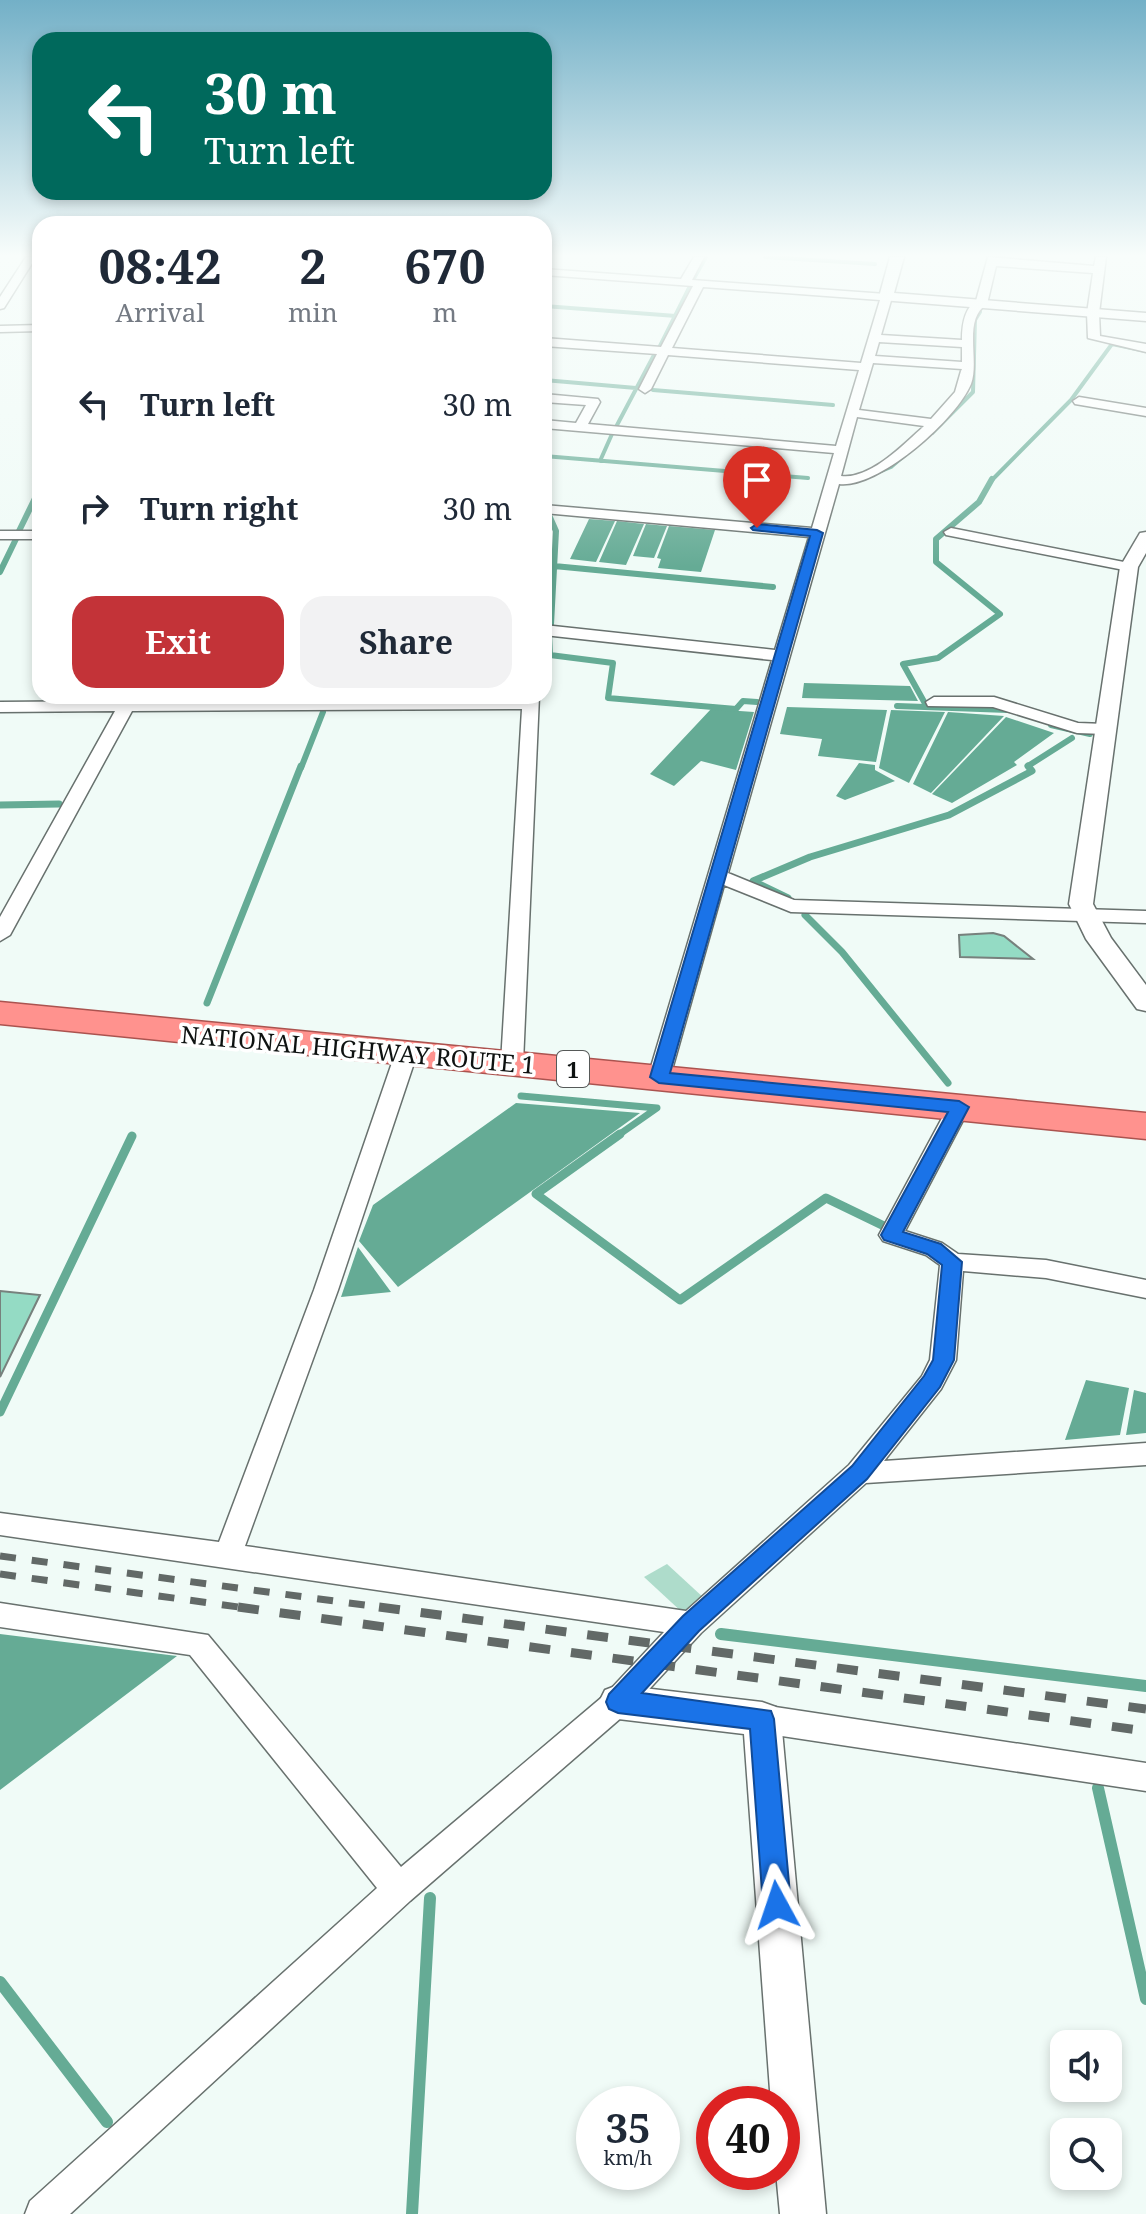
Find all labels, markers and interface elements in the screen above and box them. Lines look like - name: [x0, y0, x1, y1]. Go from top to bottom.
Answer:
- text: 30 m: [204, 54, 337, 130]
- icon: left: [72, 64, 176, 168]
- text: Turn left: [204, 126, 355, 175]
- text: 08:42: [98, 233, 222, 298]
- text: 2: [299, 233, 326, 298]
- text: 670: [404, 233, 486, 298]
- text: Arrival: [116, 294, 204, 330]
- text: min: [288, 294, 338, 330]
- text: m: [433, 294, 457, 330]
- icon: left: [72, 382, 116, 426]
- text: Turn left: [140, 384, 275, 425]
- text: 30 m: [442, 384, 512, 425]
- pin: [723, 446, 791, 528]
- icon: arrive: [735, 458, 779, 502]
- icon: right: [72, 486, 116, 530]
- text: Turn right: [140, 488, 298, 529]
- text: 30 m: [442, 488, 512, 529]
- button: Exit: [72, 596, 284, 688]
- button: Share: [300, 596, 512, 688]
- street label: NATIONAL HIGHWAY ROUTE 1: [180, 1017, 536, 1081]
- road number: 1: [557, 1051, 589, 1087]
- position arrow: [735, 1863, 819, 1947]
- map controls: [1050, 2030, 1122, 2190]
- button: sound: [1050, 2030, 1122, 2102]
- speed limit sign: 40: [696, 2086, 800, 2190]
- text: 35: [605, 2100, 651, 2155]
- button: search: [1050, 2118, 1122, 2190]
- text: km/h: [603, 2144, 653, 2171]

